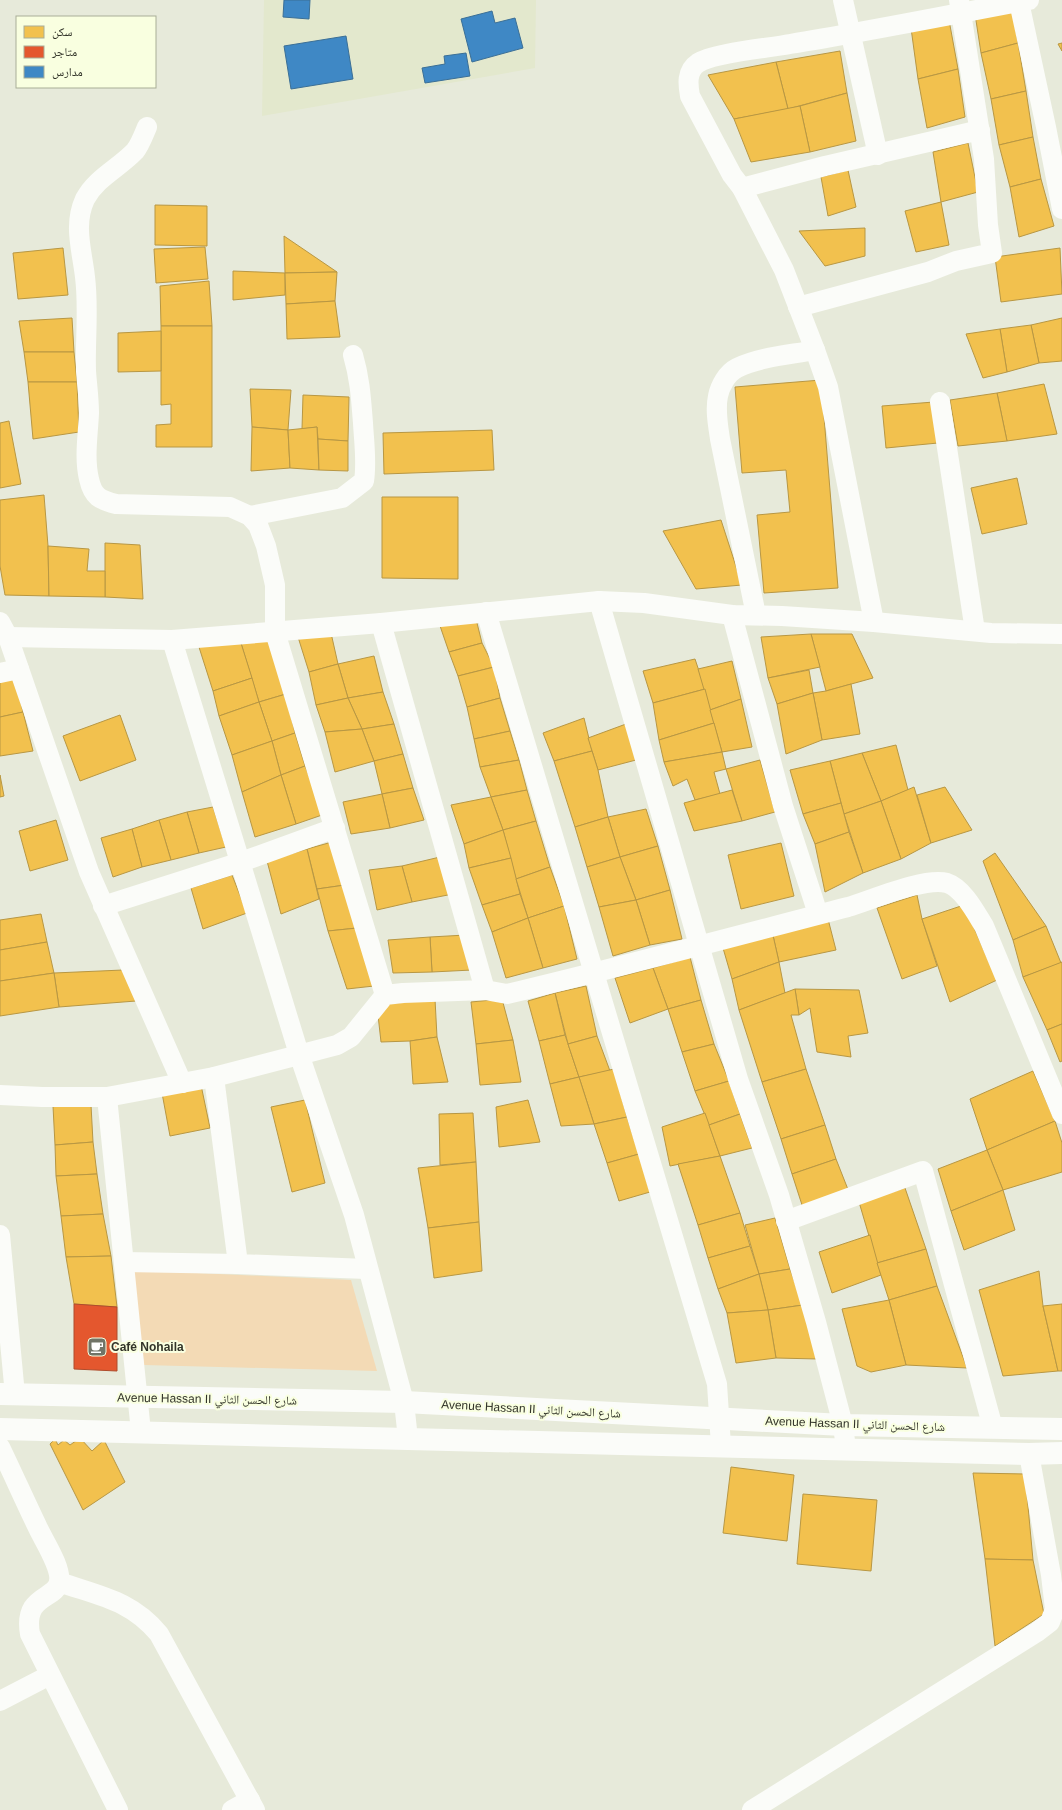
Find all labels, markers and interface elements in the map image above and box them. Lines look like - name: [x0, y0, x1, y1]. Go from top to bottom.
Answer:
- legend: [16, 16, 156, 88]
- text: سكن: [52, 25, 73, 39]
- text: متاجر: [51, 45, 77, 59]
- text: مدارس: [52, 65, 83, 79]
- cafe icon: Café Nohaila: [86, 1336, 108, 1358]
- place label: Café Nohaila: [111, 1340, 184, 1354]
- street label: Avenue Hassan II شارع الحسن الثاني: [117, 1390, 297, 1411]
- street label: Avenue Hassan II شارع الحسن الثاني: [441, 1397, 621, 1424]
- street label: Avenue Hassan II شارع الحسن الثاني: [765, 1414, 945, 1437]

